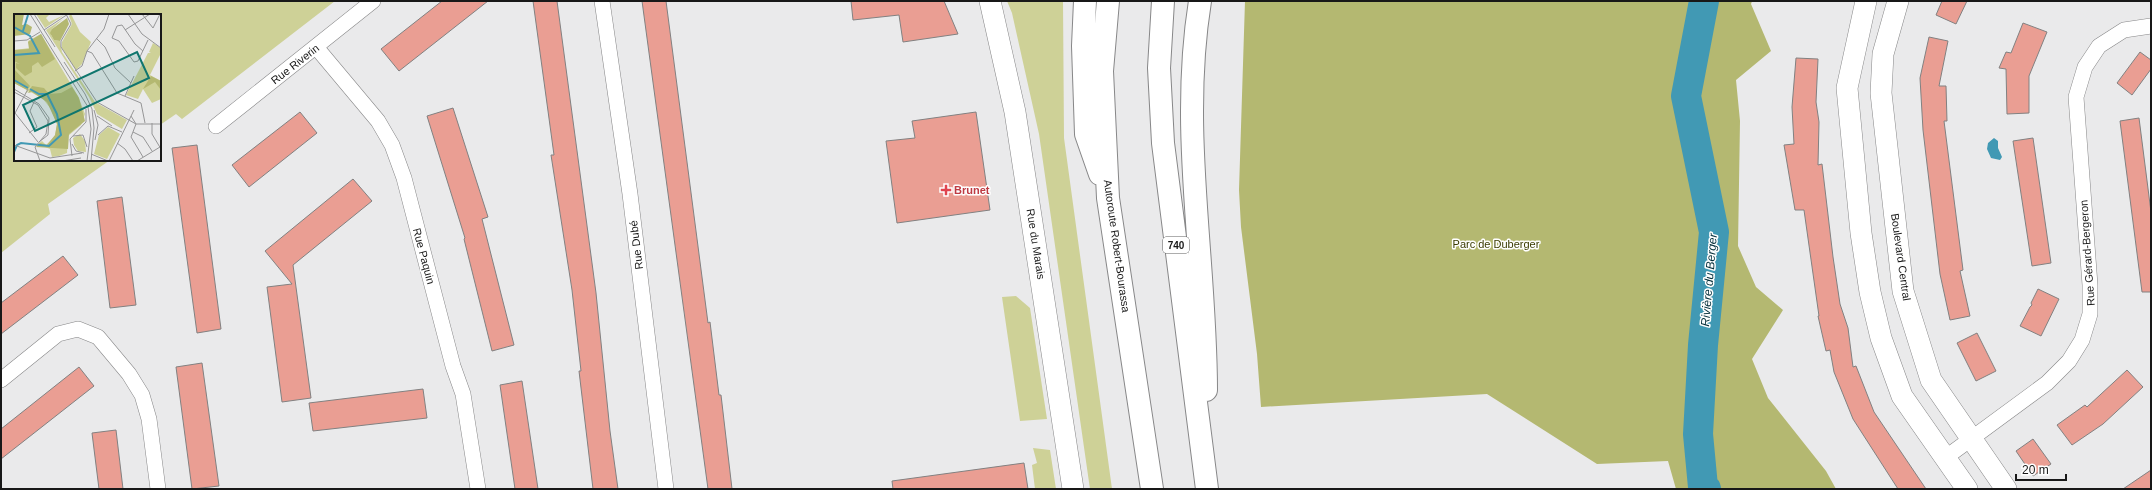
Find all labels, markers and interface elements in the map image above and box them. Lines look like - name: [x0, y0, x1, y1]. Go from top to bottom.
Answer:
- inset map: [14, 14, 161, 161]
- street label: Rue Riverin: [269, 42, 321, 86]
- street label: Autoroute Robert-Bourassa: [1102, 179, 1132, 314]
- place label: Brunet: [954, 184, 990, 196]
- marker: Brunet: [941, 185, 951, 195]
- street label: Rue Gérard-Bergeron: [2077, 200, 2097, 306]
- street label: Rue du Marais: [1024, 208, 1048, 281]
- street label: Boulevard Central: [1889, 213, 1913, 301]
- street label: Rue Dubé: [627, 220, 645, 270]
- street label: Rue Paquin: [411, 227, 437, 285]
- water label: Rivière du Berger: [1698, 232, 1720, 327]
- road number: 740: [1163, 237, 1189, 253]
- park label: Parc de Duberger: [1453, 238, 1540, 250]
- scale bar: [2016, 456, 2066, 482]
- text: 20 m: [2022, 463, 2049, 477]

